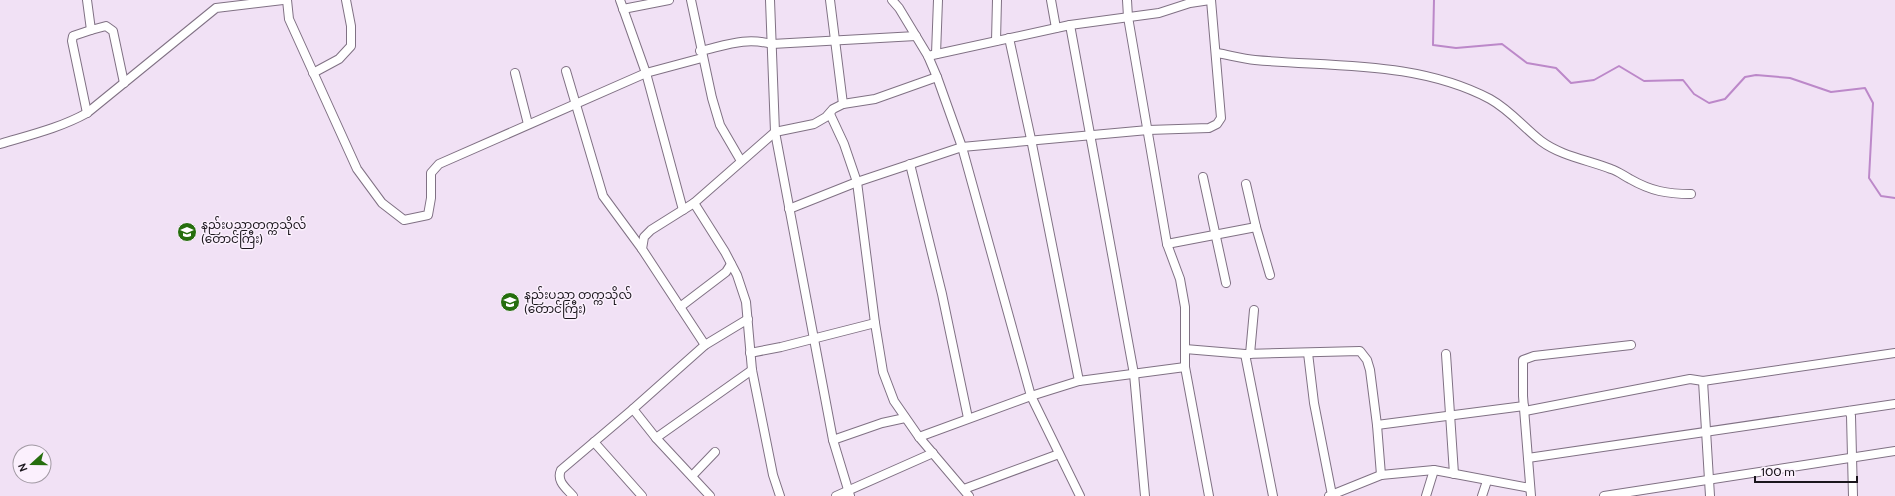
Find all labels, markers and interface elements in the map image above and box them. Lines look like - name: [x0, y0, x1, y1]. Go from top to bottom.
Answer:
- place label: နည်းပညာတက္ကသိုလ် (တောင်ကြီး): [201, 216, 306, 249]
- school or university icon: နည်းပညာတက္ကသိုလ် (တောင်ကြီး): [176, 221, 198, 243]
- place label: နည်းပညာ တက္ကသိုလ် (တောင်ကြီး): [524, 286, 632, 319]
- school or university icon: နည်းပညာ တက္ကသိုလ် (တောင်ကြီး): [499, 291, 521, 313]
- north arrow: [12, 444, 52, 484]
- scale bar: [1755, 458, 1857, 484]
- text: N: [15, 461, 31, 474]
- text: 100 m: [1761, 464, 1795, 479]

